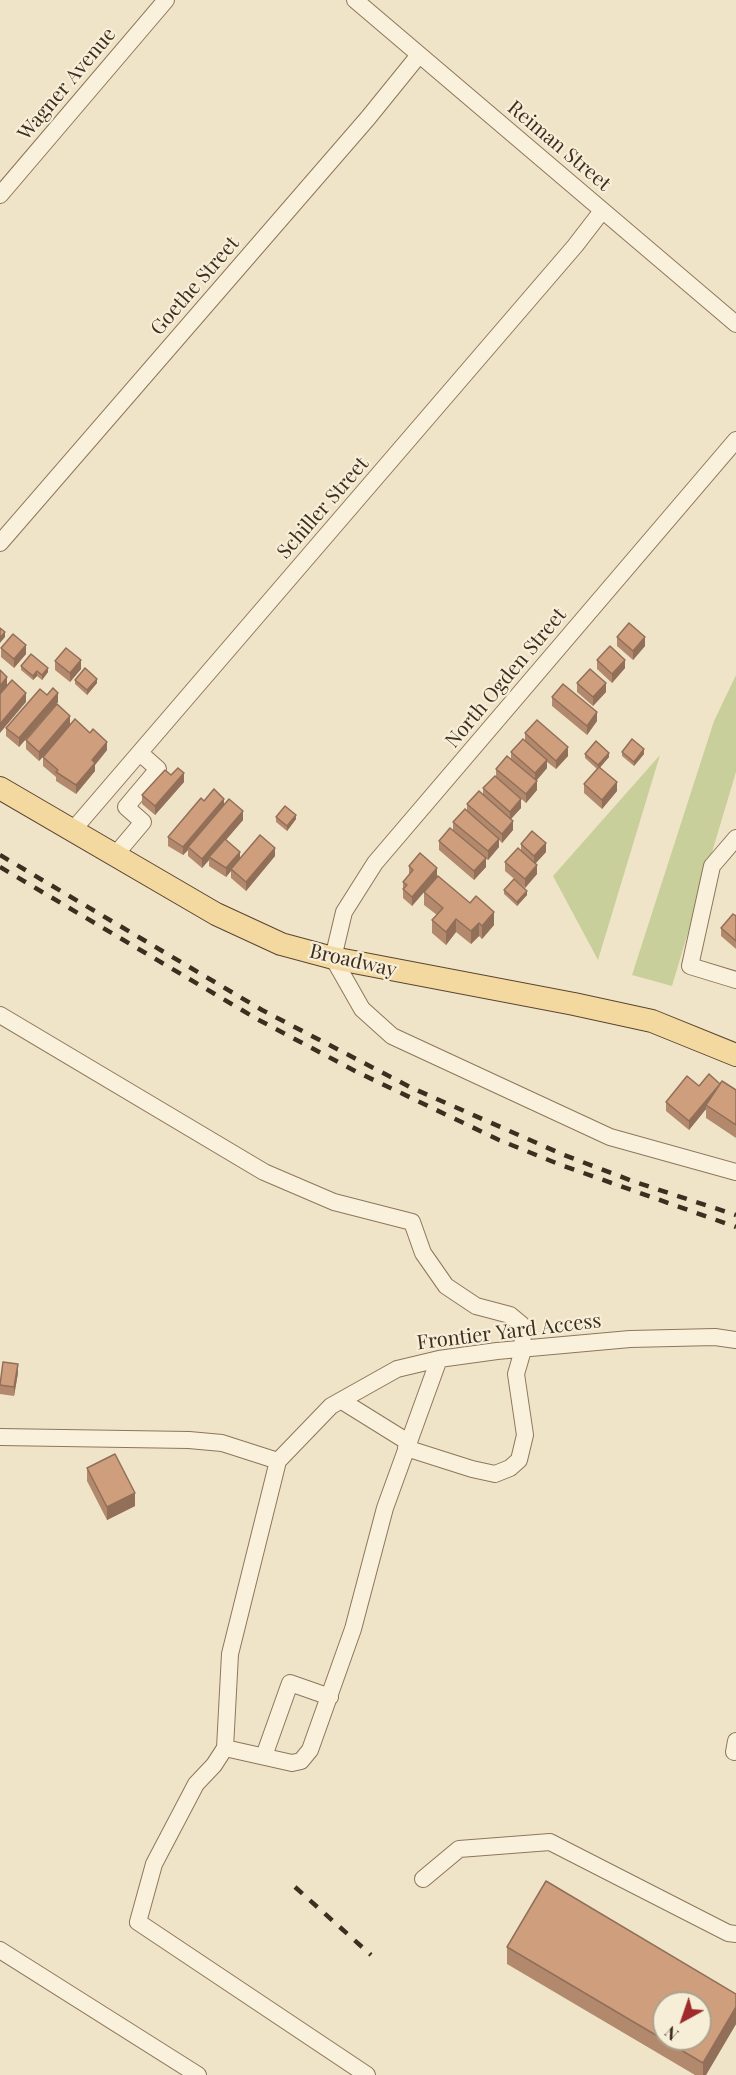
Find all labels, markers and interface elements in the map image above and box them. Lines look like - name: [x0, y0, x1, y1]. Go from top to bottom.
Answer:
- street label: Wagner Avenue: [13, 23, 121, 145]
- street label: Reiman Street: [503, 96, 615, 196]
- street label: Goethe Street: [146, 232, 244, 340]
- street label: Schiller Street: [272, 452, 374, 564]
- street label: North Ogden Street: [441, 603, 571, 753]
- street label: Broadway: [307, 939, 399, 983]
- street label: Frontier Yard Access: [416, 1309, 602, 1355]
- north arrow: [652, 1991, 712, 2051]
- text: N: [660, 2022, 683, 2045]

